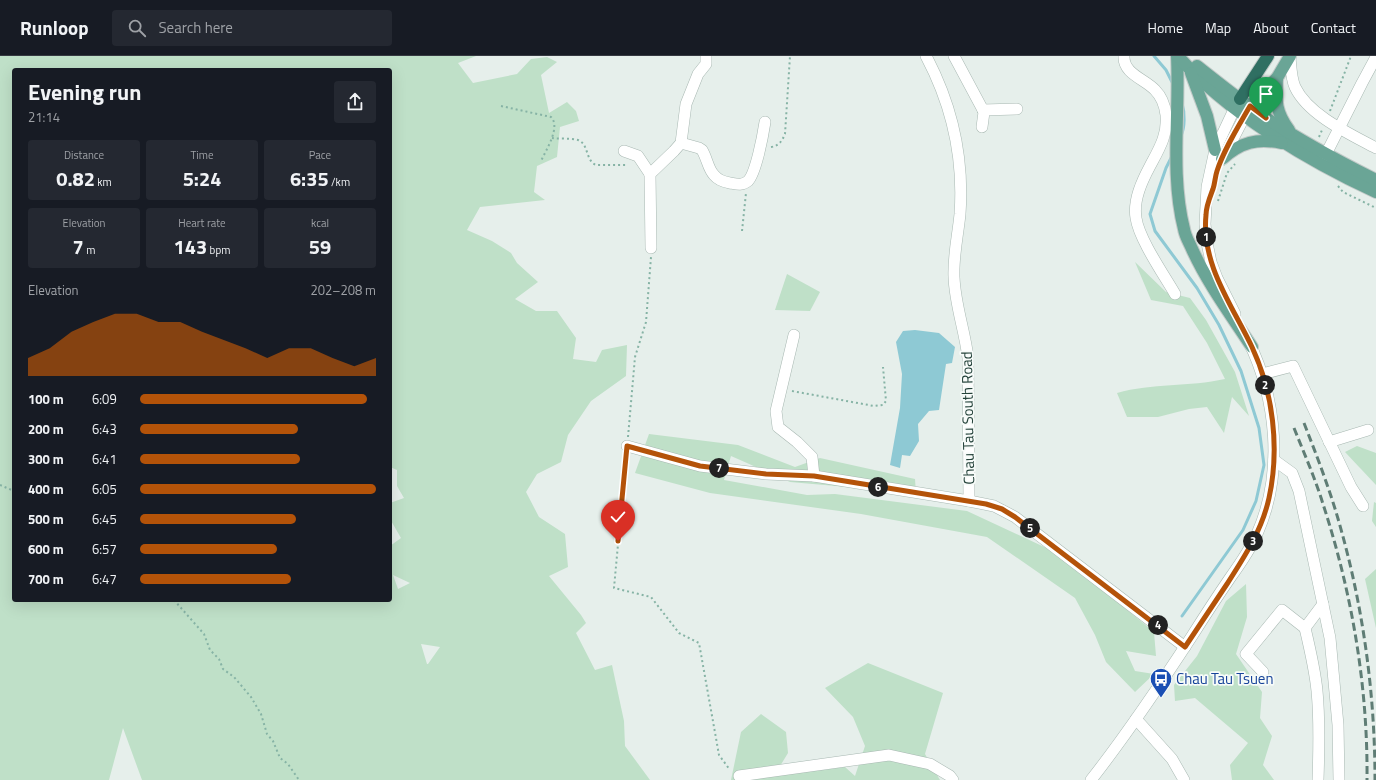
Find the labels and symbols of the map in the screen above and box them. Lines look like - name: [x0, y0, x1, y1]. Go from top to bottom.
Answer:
- pin: [1249, 77, 1283, 118]
- pin: 1: [1196, 227, 1216, 247]
- street label: Chau Tau South Road: [955, 351, 980, 485]
- pin: 2: [1255, 375, 1275, 395]
- pin: 7: [709, 458, 729, 478]
- pin: 6: [868, 477, 888, 497]
- pin: [601, 500, 635, 541]
- pin: 5: [1020, 518, 1040, 538]
- pin: 3: [1243, 531, 1263, 551]
- pin: 4: [1148, 615, 1168, 635]
- bus stop icon: Chau Tau Tsuen: [1148, 666, 1174, 699]
- place label: Chau Tau Tsuen: [1176, 667, 1273, 690]

